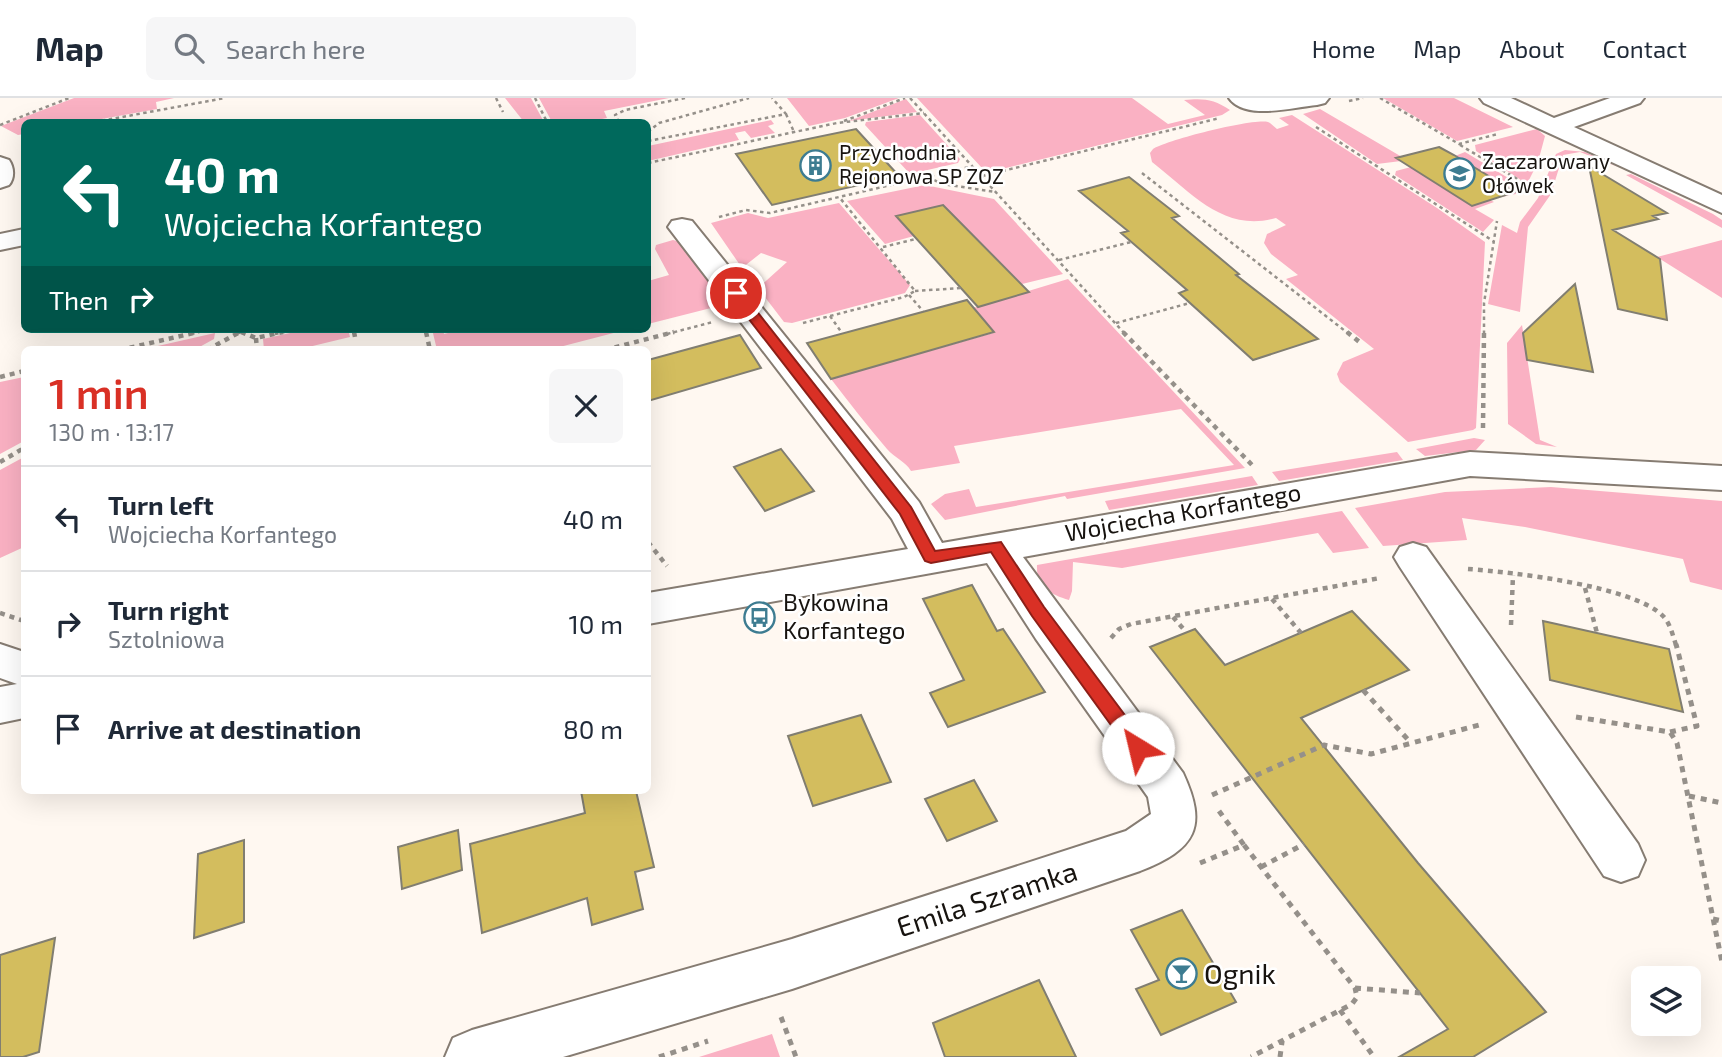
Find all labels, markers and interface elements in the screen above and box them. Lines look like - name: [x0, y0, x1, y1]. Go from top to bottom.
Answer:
- search box: [146, 17, 636, 80]
- text: Map: [35, 28, 104, 68]
- icon: search: [170, 29, 208, 67]
- text: Search here: [226, 33, 365, 64]
- text: Home: [1312, 34, 1375, 63]
- text: Map: [1413, 34, 1461, 63]
- text: About: [1499, 34, 1565, 63]
- text: Contact: [1603, 34, 1687, 63]
- place label: Przychodnia Rejonowa SP ZOZ: [839, 139, 1004, 189]
- text: 40 m: [164, 144, 280, 203]
- icon: left: [49, 147, 140, 238]
- building icon: Przychodnia Rejonowa SP ZOZ: [799, 148, 833, 182]
- place label: Zaczarowany Ołówek: [1482, 148, 1610, 197]
- school or university icon: Zaczarowany Ołówek: [1442, 157, 1476, 191]
- text: Wojciecha Korfantego: [164, 204, 483, 242]
- pin: [706, 263, 766, 323]
- icon: arrive: [717, 274, 755, 312]
- icon: right: [122, 280, 160, 318]
- text: Then: [49, 284, 108, 315]
- text: 1 min: [49, 367, 149, 417]
- button: close: [549, 369, 623, 443]
- text: 130 m · 13:17: [49, 418, 174, 446]
- street label: Wojciecha Korfantego: [1062, 476, 1303, 547]
- text: Turn left: [108, 489, 214, 520]
- icon: left: [49, 500, 87, 538]
- text: 40 m: [563, 503, 623, 534]
- text: Wojciecha Korfantego: [108, 520, 337, 548]
- place label: Bykowina Korfantego: [783, 587, 905, 644]
- text: Turn right: [108, 594, 229, 625]
- bus stop icon: Bykowina Korfantego: [743, 600, 777, 634]
- icon: right: [49, 605, 87, 643]
- text: 10 m: [568, 608, 623, 639]
- text: Sztolniowa: [108, 625, 225, 653]
- icon: arrive: [49, 710, 87, 748]
- position arrow: [1101, 711, 1175, 785]
- text: Arrive at destination: [108, 713, 361, 744]
- text: 80 m: [563, 713, 623, 744]
- street label: Emila Szramka: [892, 853, 1081, 943]
- place label: Ognik: [1204, 956, 1276, 990]
- bar icon: Ognik: [1164, 957, 1198, 991]
- map controls: [1631, 966, 1701, 1036]
- button: layers: [1631, 966, 1701, 1036]

